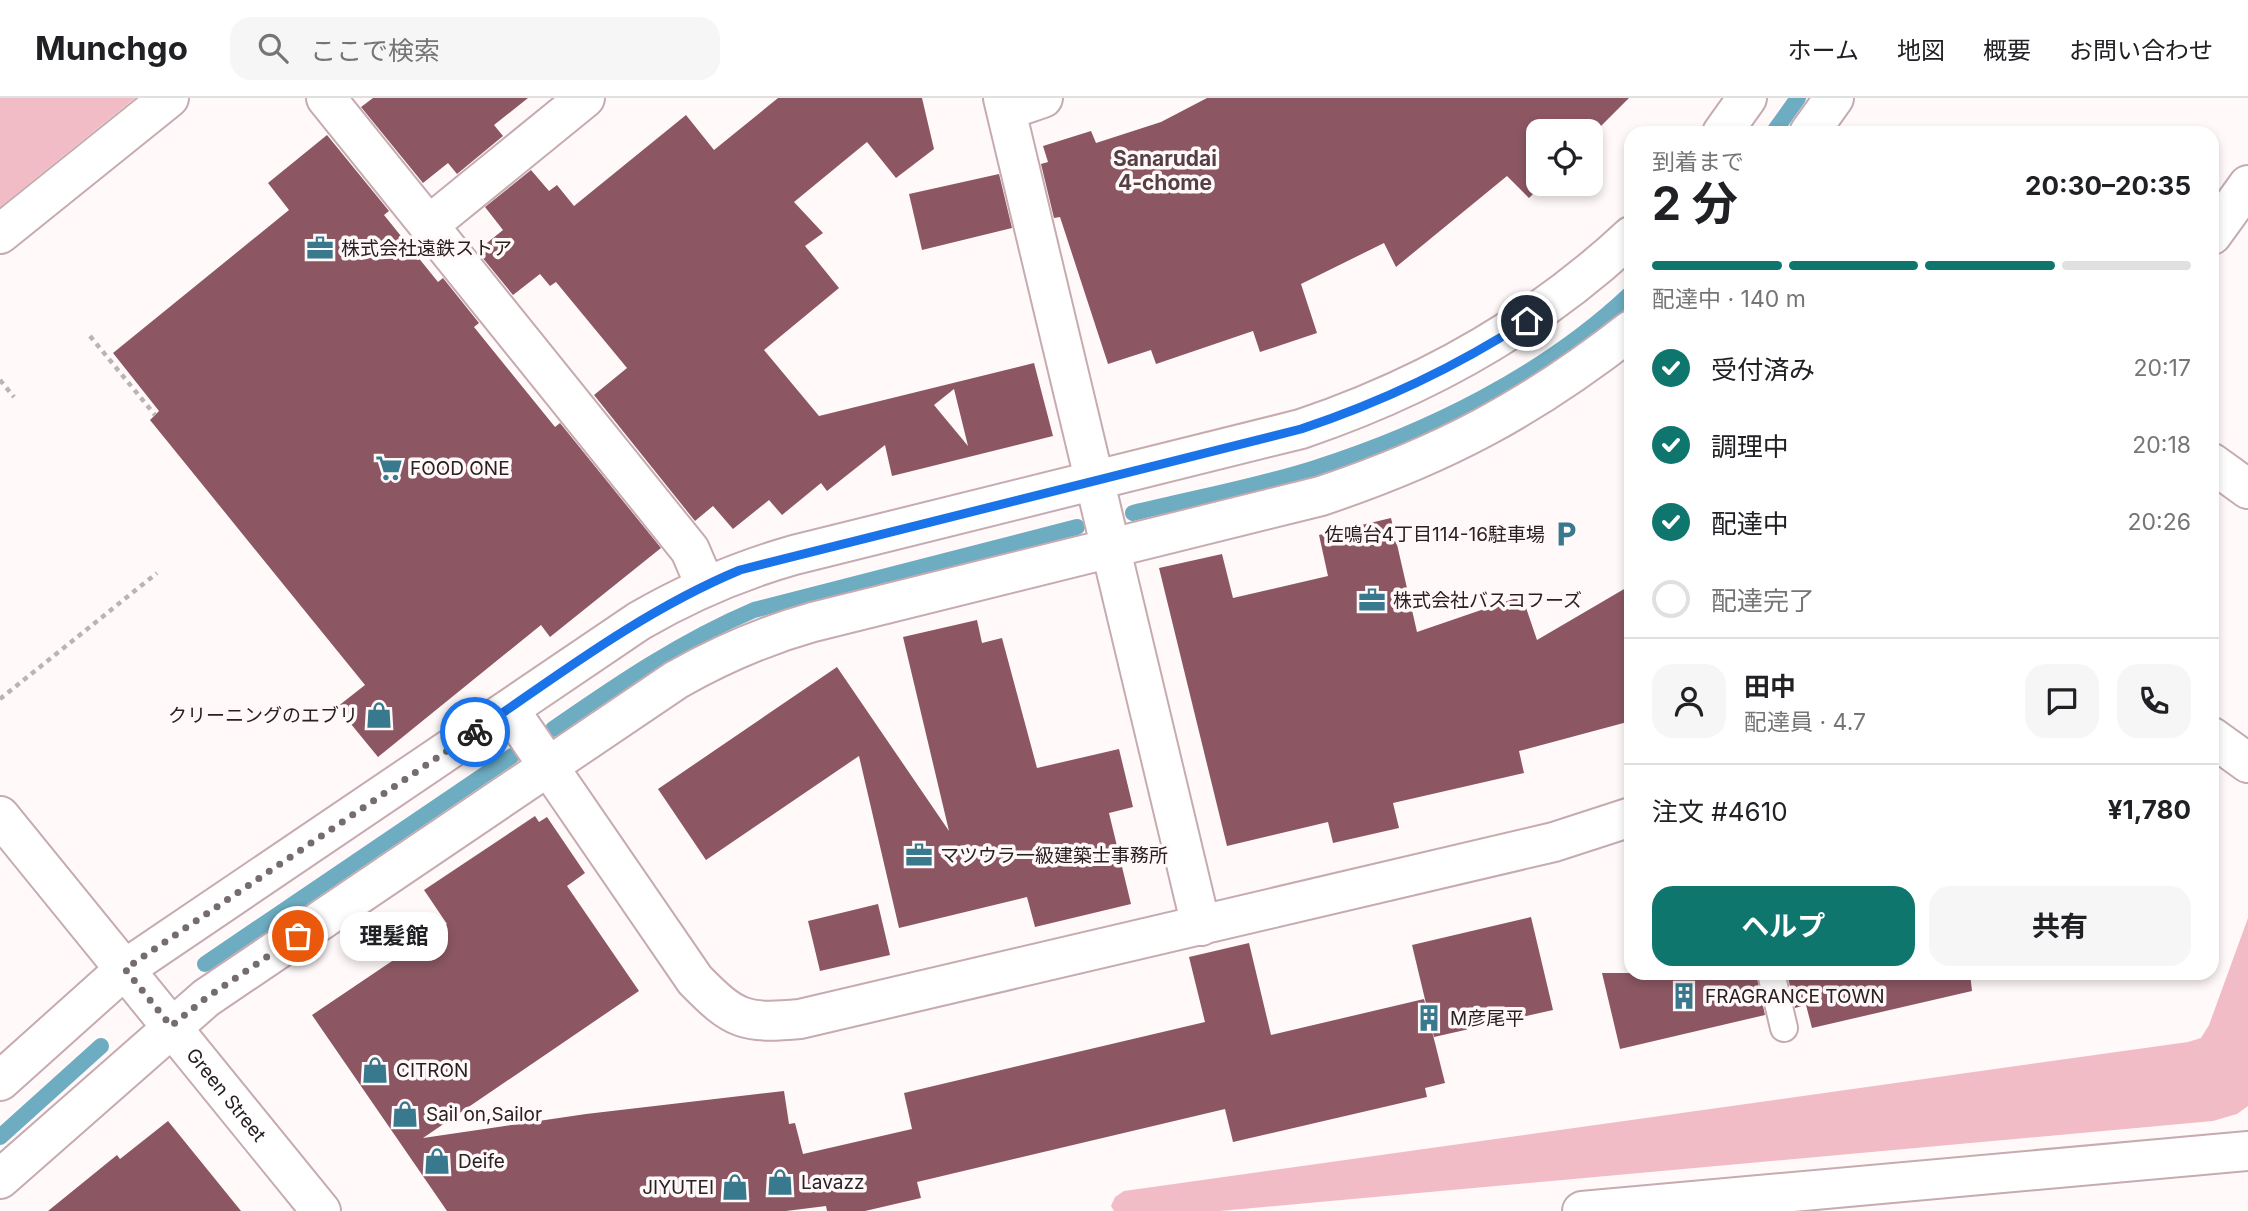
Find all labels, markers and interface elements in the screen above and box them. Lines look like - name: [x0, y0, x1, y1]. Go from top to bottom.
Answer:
- search box: [230, 17, 720, 80]
- text: Munchgo: [35, 28, 188, 68]
- icon: search: [254, 29, 292, 67]
- text: ここで検索: [310, 35, 440, 66]
- text: ホーム: [1788, 36, 1859, 65]
- text: 地図: [1897, 36, 1945, 65]
- text: 概要: [1983, 36, 2031, 65]
- text: お問い合わせ: [2069, 36, 2213, 65]
- map controls: [1526, 119, 1603, 196]
- button: locate: [1526, 119, 1603, 196]
- district label: Sanarudai 4-chome: [1113, 146, 1217, 195]
- text: 到着まで: [1652, 148, 1744, 176]
- text: 20:30–20:35: [2025, 170, 2191, 201]
- text: 2 分: [1652, 175, 1738, 231]
- office icon: 株式会社遠鉄ストア: [305, 233, 335, 263]
- place label: 株式会社遠鉄ストア: [341, 237, 512, 260]
- text: 配達中 · 140 m: [1652, 285, 1806, 313]
- pin: [1497, 291, 1557, 351]
- icon: home: [1508, 302, 1546, 340]
- icon: check: [1652, 349, 1690, 387]
- text: 受付済み: [1711, 354, 1815, 385]
- text: 20:17: [2133, 354, 2191, 382]
- icon: check: [1652, 426, 1690, 464]
- text: 調理中: [1711, 431, 1789, 462]
- text: 20:18: [2132, 431, 2191, 459]
- supermarket icon: FOOD ONE: [374, 453, 404, 483]
- place label: FOOD ONE: [410, 457, 510, 480]
- icon: check: [1652, 503, 1690, 541]
- text: 配達中: [1711, 508, 1789, 539]
- text: 20:26: [2128, 508, 2191, 536]
- parking icon: 佐鳴台4丁目114-16駐車場: [1551, 519, 1581, 549]
- place label: 佐鳴台4丁目114-16駐車場: [1325, 523, 1545, 546]
- office icon: 株式会社バスコフーズ: [1357, 585, 1387, 615]
- text: 配達完了: [1711, 585, 1815, 616]
- place label: 株式会社バスコフーズ: [1393, 589, 1582, 612]
- button: person: [1652, 664, 1726, 738]
- button: chat: [2025, 664, 2099, 738]
- button: phone: [2117, 664, 2191, 738]
- text: 田中: [1744, 671, 1796, 702]
- courier: [440, 697, 510, 767]
- shop icon: クリーニングのエブリ: [364, 700, 394, 730]
- place label: クリーニングのエブリ: [168, 704, 358, 727]
- text: 配達員 · 4.7: [1744, 708, 1866, 736]
- icon: bike: [456, 713, 494, 751]
- text: ¥1,780: [2108, 794, 2191, 825]
- text: 注文 #4610: [1652, 796, 1788, 827]
- office icon: マツウラ一級建築士事務所: [904, 840, 934, 870]
- place label: マツウラ一級建築士事務所: [940, 844, 1168, 867]
- button: ヘルプ: [1652, 886, 1915, 966]
- button: 共有: [1929, 886, 2191, 966]
- pin: [268, 906, 328, 966]
- callout: 理髪館: [340, 912, 448, 960]
- icon: bag: [279, 917, 317, 955]
- text: 理髪館: [360, 922, 429, 950]
- building icon: FRAGRANCE TOWN: [1669, 981, 1699, 1011]
- place label: FRAGRANCE TOWN: [1705, 985, 1885, 1008]
- building icon: M彦尾平: [1414, 1003, 1444, 1033]
- place label: M彦尾平: [1450, 1007, 1524, 1030]
- street label: Green Street: [181, 1044, 271, 1146]
- shop icon: CITRON: [360, 1055, 390, 1085]
- place label: CITRON: [396, 1059, 468, 1082]
- shop icon: Sail on,Sailor: [390, 1099, 420, 1129]
- place label: Sail on,Sailor: [426, 1103, 542, 1126]
- shop icon: Deife: [422, 1146, 452, 1176]
- place label: Deife: [458, 1150, 505, 1173]
- shop icon: Lavazz: [765, 1167, 795, 1197]
- place label: Lavazz: [801, 1171, 864, 1194]
- shop icon: JIYUTEI: [720, 1172, 750, 1202]
- place label: JIYUTEI: [642, 1176, 714, 1199]

